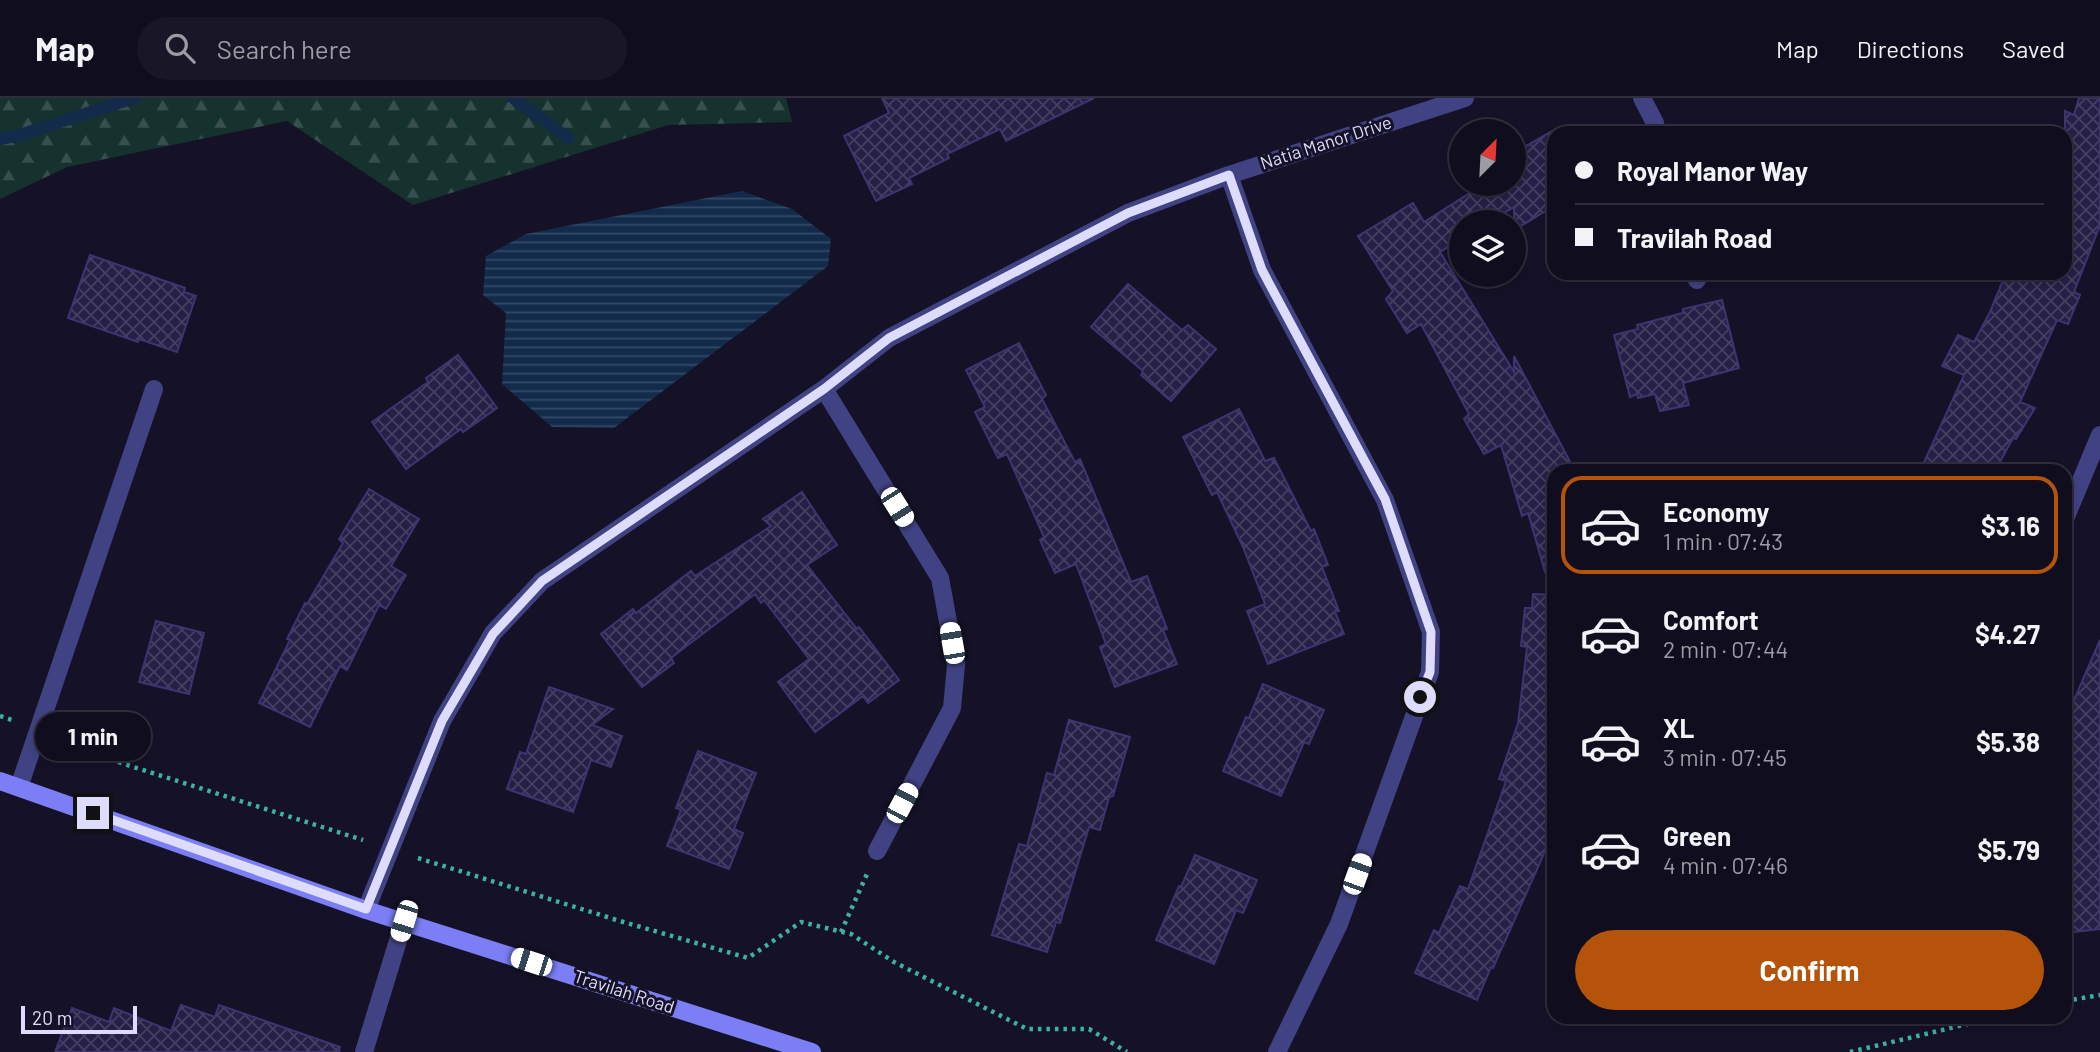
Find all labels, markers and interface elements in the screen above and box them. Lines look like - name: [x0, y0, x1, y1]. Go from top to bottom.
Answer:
- search box: [137, 17, 627, 80]
- text: Map: [35, 28, 95, 68]
- icon: search: [161, 29, 199, 67]
- text: Search here: [217, 33, 352, 64]
- text: Map: [1776, 34, 1819, 63]
- text: Directions: [1857, 34, 1964, 63]
- text: Saved: [2002, 34, 2065, 63]
- street label: Natia Manor Drive: [1257, 110, 1394, 174]
- north arrow: [1449, 119, 1526, 196]
- map controls: [1449, 119, 1526, 287]
- text: Royal Manor Way: [1617, 155, 1808, 186]
- button: layers: [1449, 210, 1526, 287]
- text: Travilah Road: [1617, 222, 1772, 253]
- car: [877, 484, 918, 530]
- icon: car: [1579, 494, 1642, 557]
- text: Economy: [1663, 496, 1769, 527]
- text: $3.16: [1981, 510, 2040, 541]
- text: 1 min · 07:43: [1663, 527, 1783, 555]
- icon: car: [1579, 602, 1642, 665]
- text: Comfort: [1663, 604, 1759, 635]
- text: $4.27: [1975, 618, 2040, 649]
- car: [939, 620, 966, 666]
- text: 2 min · 07:44: [1663, 635, 1788, 663]
- route start: [1404, 681, 1436, 713]
- icon: car: [1579, 710, 1642, 773]
- callout: 1 min: [35, 712, 151, 760]
- text: XL: [1663, 712, 1694, 743]
- text: 1 min: [68, 722, 118, 750]
- text: $5.38: [1976, 726, 2040, 757]
- text: 3 min · 07:45: [1663, 743, 1787, 771]
- car: [883, 780, 922, 826]
- route end: [77, 797, 109, 829]
- icon: car: [1579, 818, 1642, 881]
- text: Green: [1663, 820, 1731, 851]
- text: $5.79: [1977, 834, 2040, 865]
- car: [1340, 851, 1375, 897]
- text: 4 min · 07:46: [1663, 851, 1788, 879]
- car: [388, 898, 421, 944]
- button: Confirm: [1575, 930, 2044, 1010]
- car: [508, 946, 555, 978]
- street label: Travilah Road: [571, 964, 677, 1018]
- scale bar: [21, 1003, 136, 1035]
- text: 20 m: [32, 1006, 72, 1029]

